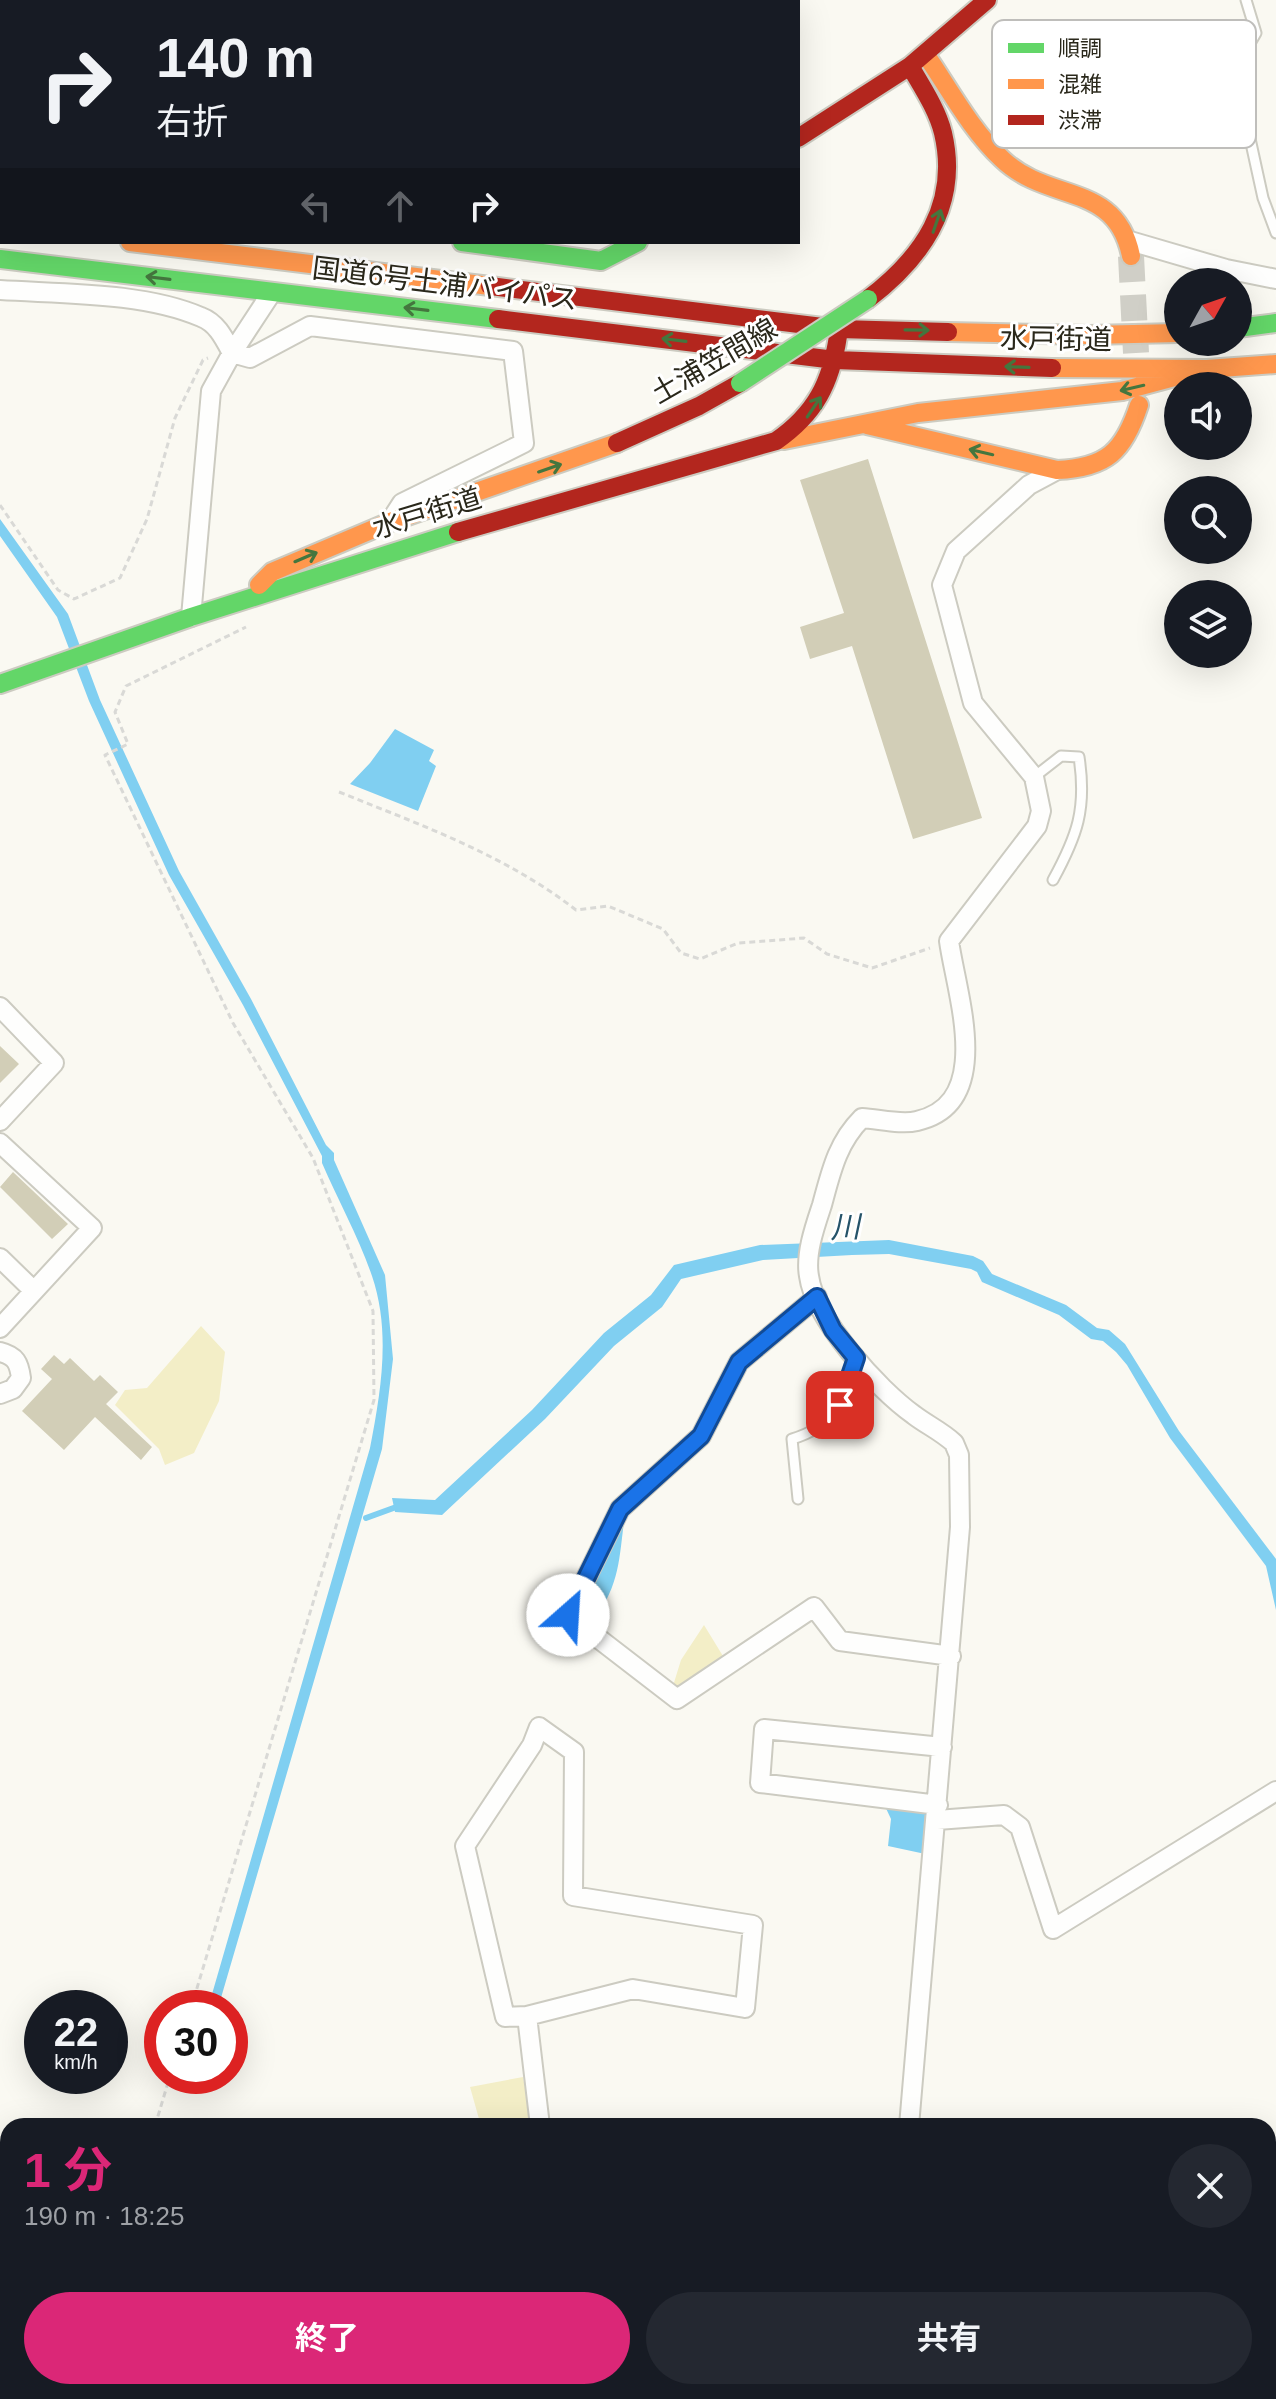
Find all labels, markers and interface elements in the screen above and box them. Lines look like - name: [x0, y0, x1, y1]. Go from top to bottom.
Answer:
- legend: [992, 20, 1256, 148]
- text: 140 m: [156, 26, 315, 89]
- icon: right: [24, 32, 128, 136]
- text: 順調: [1058, 36, 1102, 61]
- text: 混雑: [1058, 72, 1102, 97]
- text: 右折: [156, 101, 228, 142]
- text: 渋滞: [1058, 108, 1102, 133]
- icon: left: [294, 184, 338, 228]
- icon: ahead: [378, 184, 422, 228]
- icon: right: [462, 184, 506, 228]
- one-way arrow: [930, 209, 945, 234]
- street label: 国道6号土浦バイパス: [311, 252, 579, 316]
- north arrow: [1164, 268, 1252, 356]
- map controls: [1164, 268, 1252, 668]
- one-way arrow: [145, 271, 172, 286]
- one-way arrow: [403, 302, 430, 317]
- street label: 土浦笠間線: [646, 313, 782, 409]
- one-way arrow: [903, 322, 930, 338]
- street label: 水戸街道: [1000, 323, 1112, 355]
- one-way arrow: [661, 333, 688, 348]
- one-way arrow: [1004, 359, 1031, 374]
- button: sound: [1164, 372, 1252, 460]
- one-way arrow: [1119, 381, 1145, 396]
- one-way arrow: [806, 396, 823, 418]
- one-way arrow: [969, 444, 995, 459]
- one-way arrow: [537, 459, 562, 474]
- button: search: [1164, 476, 1252, 564]
- street label: 水戸街道: [369, 482, 485, 544]
- one-way arrow: [293, 549, 318, 564]
- button: layers: [1164, 580, 1252, 668]
- water label: 川: [829, 1210, 864, 1244]
- pin: [806, 1371, 874, 1439]
- icon: arrive: [818, 1383, 862, 1427]
- position arrow: [526, 1573, 610, 1657]
- speed limit sign: 30: [144, 1990, 248, 2094]
- text: 22: [54, 2010, 98, 2054]
- text: km/h: [54, 2051, 98, 2073]
- text: 1 分: [24, 2144, 112, 2197]
- button: close: [1168, 2144, 1252, 2228]
- text: 190 m · 18:25: [24, 2201, 184, 2231]
- button: 終了: [24, 2292, 630, 2384]
- button: 共有: [646, 2292, 1252, 2384]

